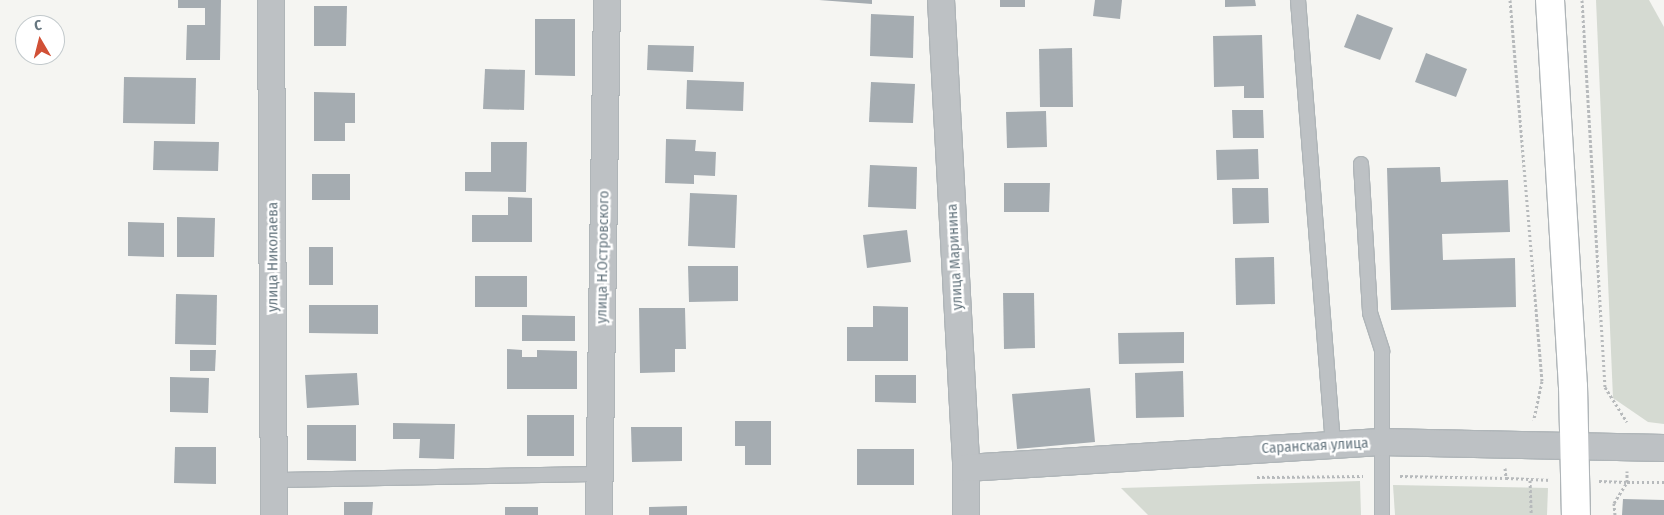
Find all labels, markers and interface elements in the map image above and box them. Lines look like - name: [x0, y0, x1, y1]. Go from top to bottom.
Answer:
- north arrow: [15, 15, 65, 65]
- text: С: [33, 17, 43, 35]
- street label: улица Н.Островского: [593, 190, 613, 324]
- street label: улица Николаева: [264, 202, 282, 312]
- street label: улица Маринина: [943, 203, 967, 311]
- street label: Саранская улица: [1261, 434, 1369, 458]

